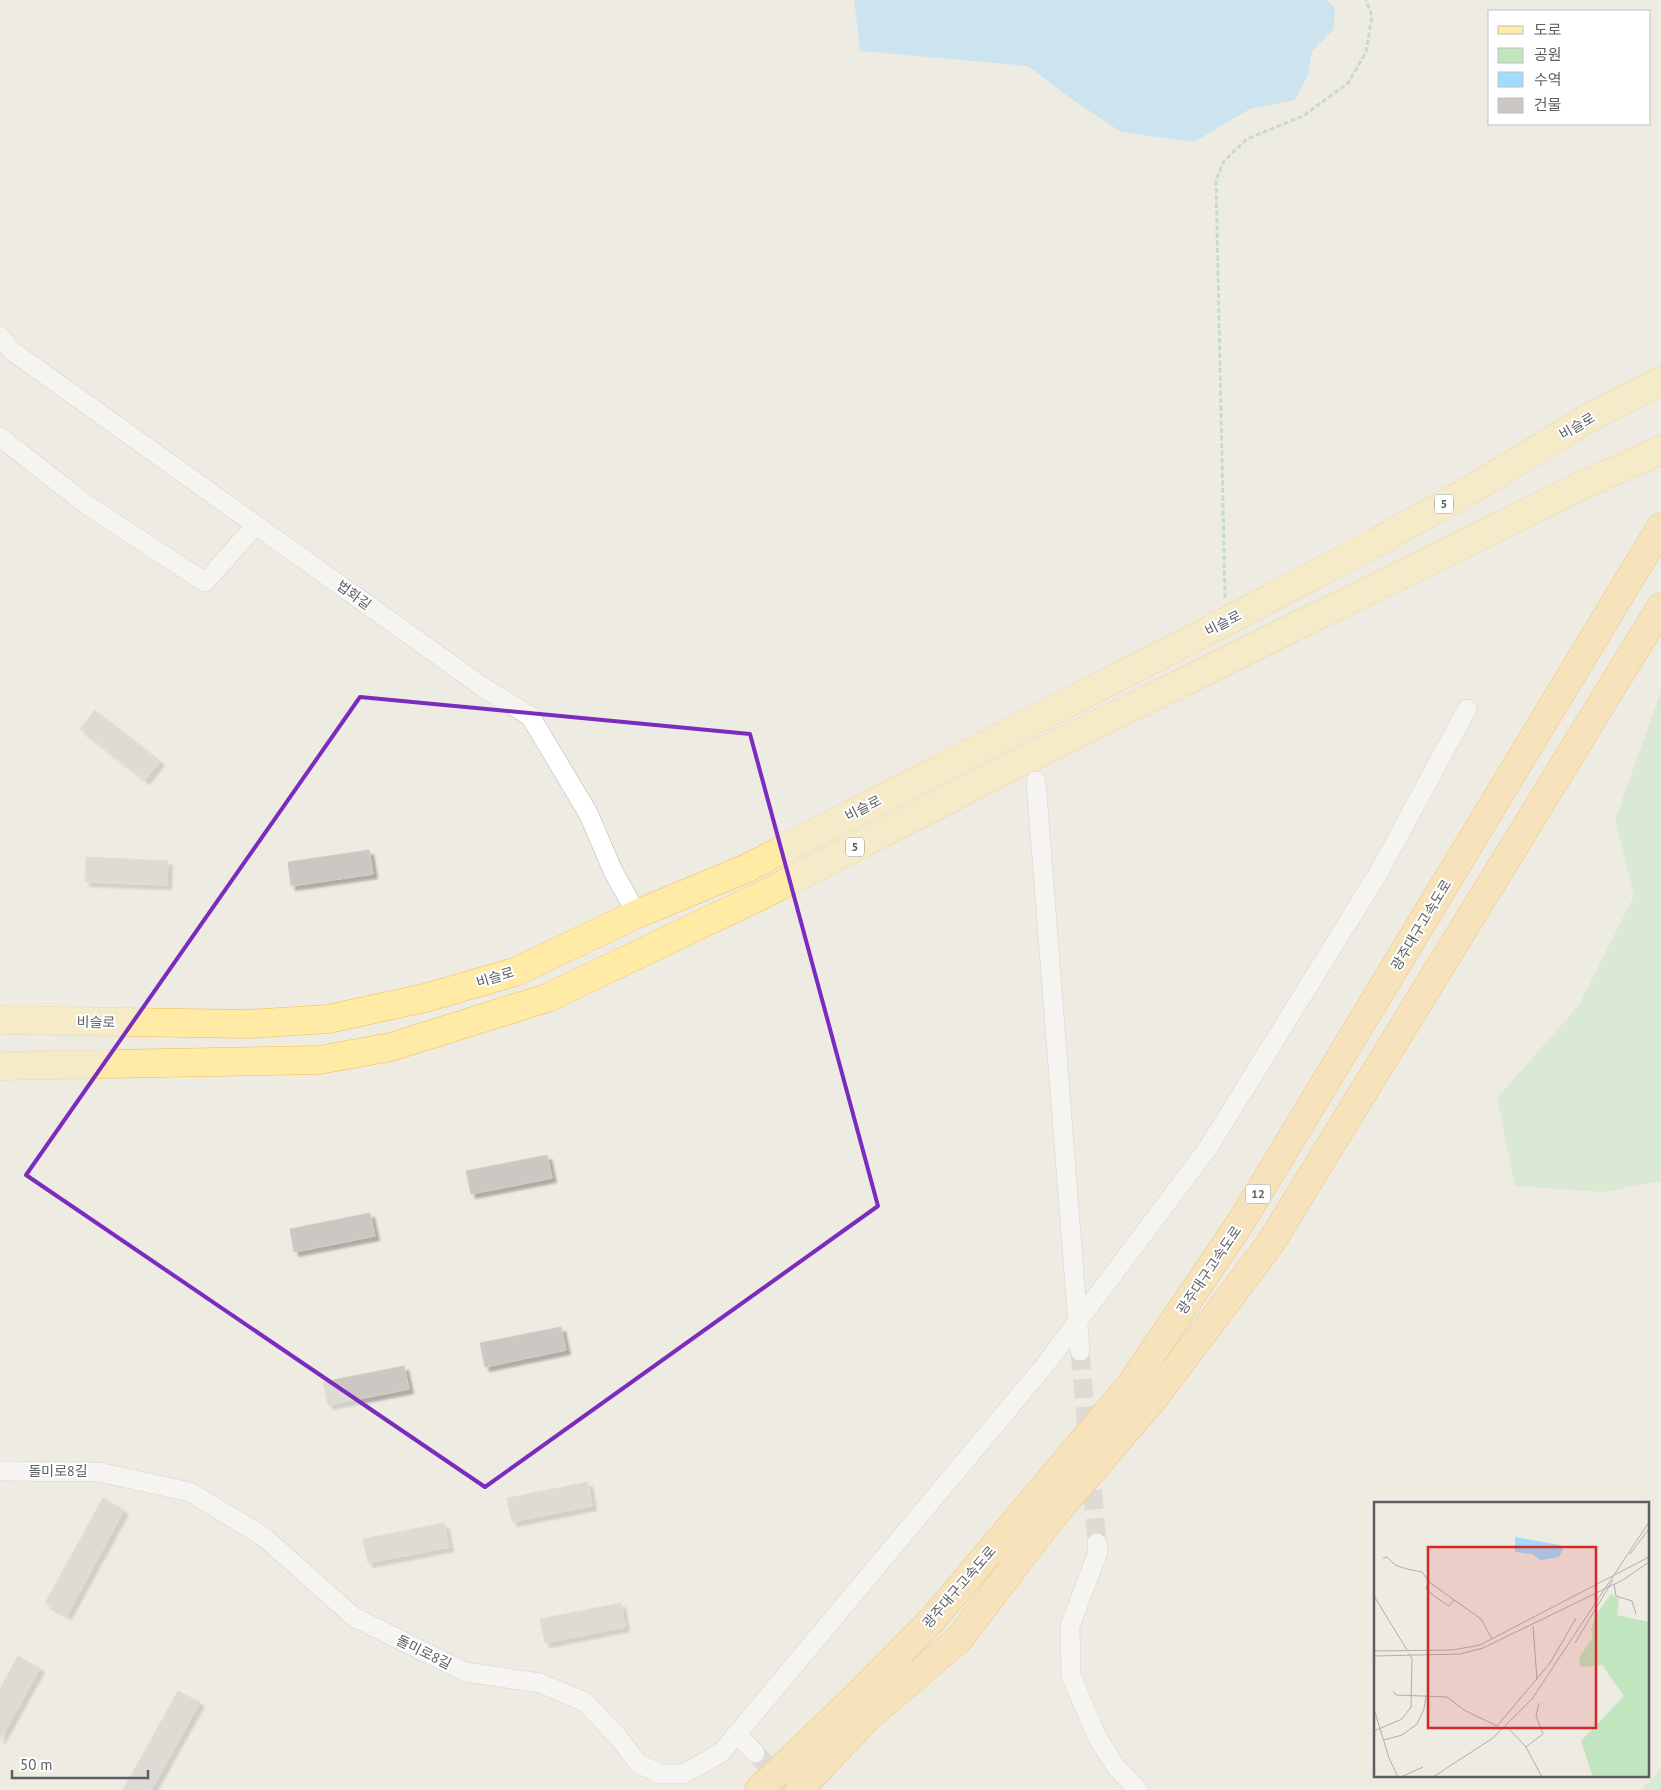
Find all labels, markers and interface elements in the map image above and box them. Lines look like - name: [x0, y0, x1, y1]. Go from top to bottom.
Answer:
- legend: [1488, 10, 1651, 125]
- text: 도로: [1534, 20, 1562, 39]
- text: 공원: [1534, 45, 1562, 64]
- text: 수역: [1534, 70, 1562, 89]
- text: 건물: [1534, 95, 1562, 114]
- street label: 비슬로: [1556, 408, 1598, 443]
- road number: 5: [1435, 494, 1453, 514]
- street label: 법화길: [333, 576, 375, 614]
- street label: 비슬로: [1202, 606, 1244, 640]
- street label: 비슬로: [842, 791, 884, 825]
- road number: 5: [846, 838, 864, 856]
- street label: 광주대구고속도로: [1387, 876, 1455, 974]
- street label: 비슬로: [474, 963, 516, 991]
- street label: 비슬로: [77, 1013, 116, 1031]
- road number: 12: [1246, 1184, 1270, 1204]
- street label: 광주대구고속도로: [1173, 1222, 1245, 1318]
- street label: 돌미로8길: [28, 1462, 88, 1480]
- inset map: [1374, 1502, 1648, 1778]
- street label: 광주대구고속도로: [918, 1542, 1000, 1632]
- street label: 돌미로8길: [393, 1631, 455, 1673]
- scale bar: [12, 1748, 149, 1780]
- text: 50 m: [20, 1755, 53, 1774]

